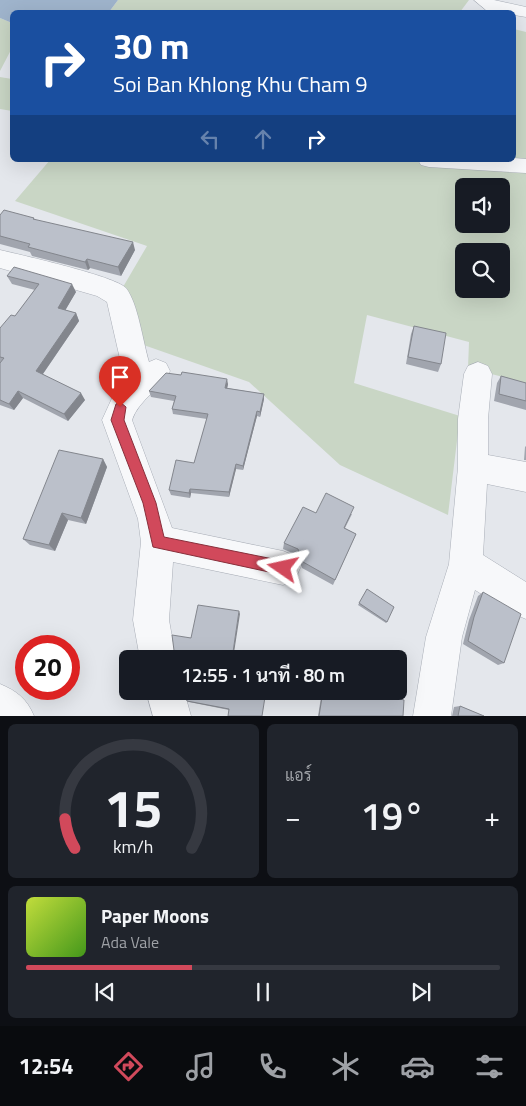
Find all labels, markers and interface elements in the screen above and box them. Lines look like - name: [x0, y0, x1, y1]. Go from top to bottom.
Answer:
- text: 30 m: [113, 19, 189, 73]
- icon: right: [30, 30, 95, 95]
- text: Soi Ban Khlong Khu Cham 9: [113, 67, 368, 101]
- icon: left: [196, 125, 224, 153]
- icon: ahead: [249, 125, 277, 153]
- icon: right: [302, 125, 330, 153]
- map controls: [455, 178, 510, 298]
- button: sound: [455, 178, 510, 233]
- button: search: [455, 243, 510, 298]
- pin: [99, 356, 141, 407]
- icon: arrive: [106, 363, 134, 391]
- position arrow: [256, 541, 308, 593]
- speed limit sign: 20: [15, 635, 80, 700]
- text: 12:55 · 1 นาที · 80 m: [181, 660, 345, 689]
- text: แอร์: [285, 763, 311, 787]
- text: 15: [104, 768, 163, 847]
- text: 19°: [361, 787, 424, 845]
- text: −: [285, 795, 301, 838]
- text: +: [484, 795, 500, 838]
- text: km/h: [113, 833, 154, 860]
- text: Paper Moons: [101, 901, 209, 930]
- text: Ada Vale: [101, 930, 159, 954]
- icon: previous: [91, 978, 119, 1006]
- icon: pause: [249, 978, 277, 1006]
- icon: next: [407, 978, 435, 1006]
- text: 12:54: [19, 1049, 74, 1083]
- icon: directions: [111, 1049, 146, 1084]
- icon: music: [183, 1049, 218, 1084]
- icon: phone: [255, 1049, 290, 1084]
- icon: climate: [328, 1049, 363, 1084]
- icon: car: [400, 1049, 435, 1084]
- icon: filters: [472, 1049, 507, 1084]

